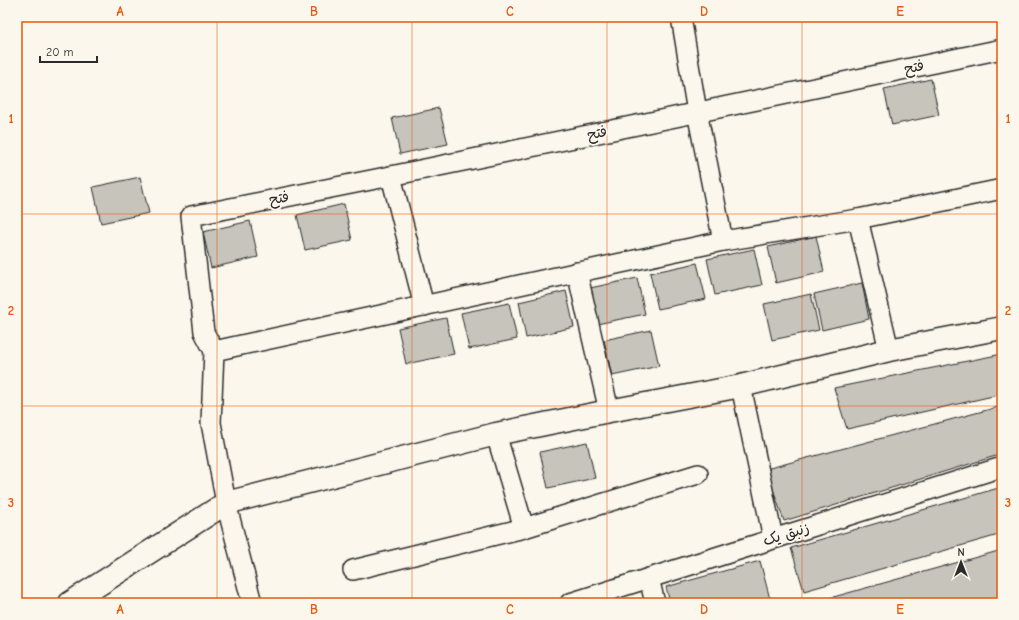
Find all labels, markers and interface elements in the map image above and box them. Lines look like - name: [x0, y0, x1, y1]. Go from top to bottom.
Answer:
- text: A: [116, 4, 124, 19]
- text: B: [310, 4, 318, 19]
- text: C: [506, 4, 514, 19]
- text: D: [700, 4, 708, 19]
- text: E: [896, 4, 904, 19]
- scale bar: [40, 38, 97, 64]
- text: 20 m: [46, 45, 74, 59]
- street label: فتح: [902, 56, 926, 79]
- text: 1: [8, 111, 14, 126]
- text: 1: [1005, 111, 1011, 126]
- street label: فتح: [585, 122, 609, 145]
- street label: فتح: [267, 187, 291, 210]
- text: 2: [8, 303, 14, 318]
- text: 2: [1005, 303, 1011, 318]
- text: 3: [8, 495, 14, 510]
- text: 3: [1005, 495, 1011, 510]
- street label: زنبق یک: [761, 518, 811, 550]
- north arrow: [941, 542, 981, 582]
- text: N: [957, 546, 965, 559]
- text: A: [116, 602, 124, 617]
- text: B: [310, 602, 318, 617]
- text: C: [506, 602, 514, 617]
- text: D: [700, 602, 708, 617]
- text: E: [896, 602, 904, 617]

